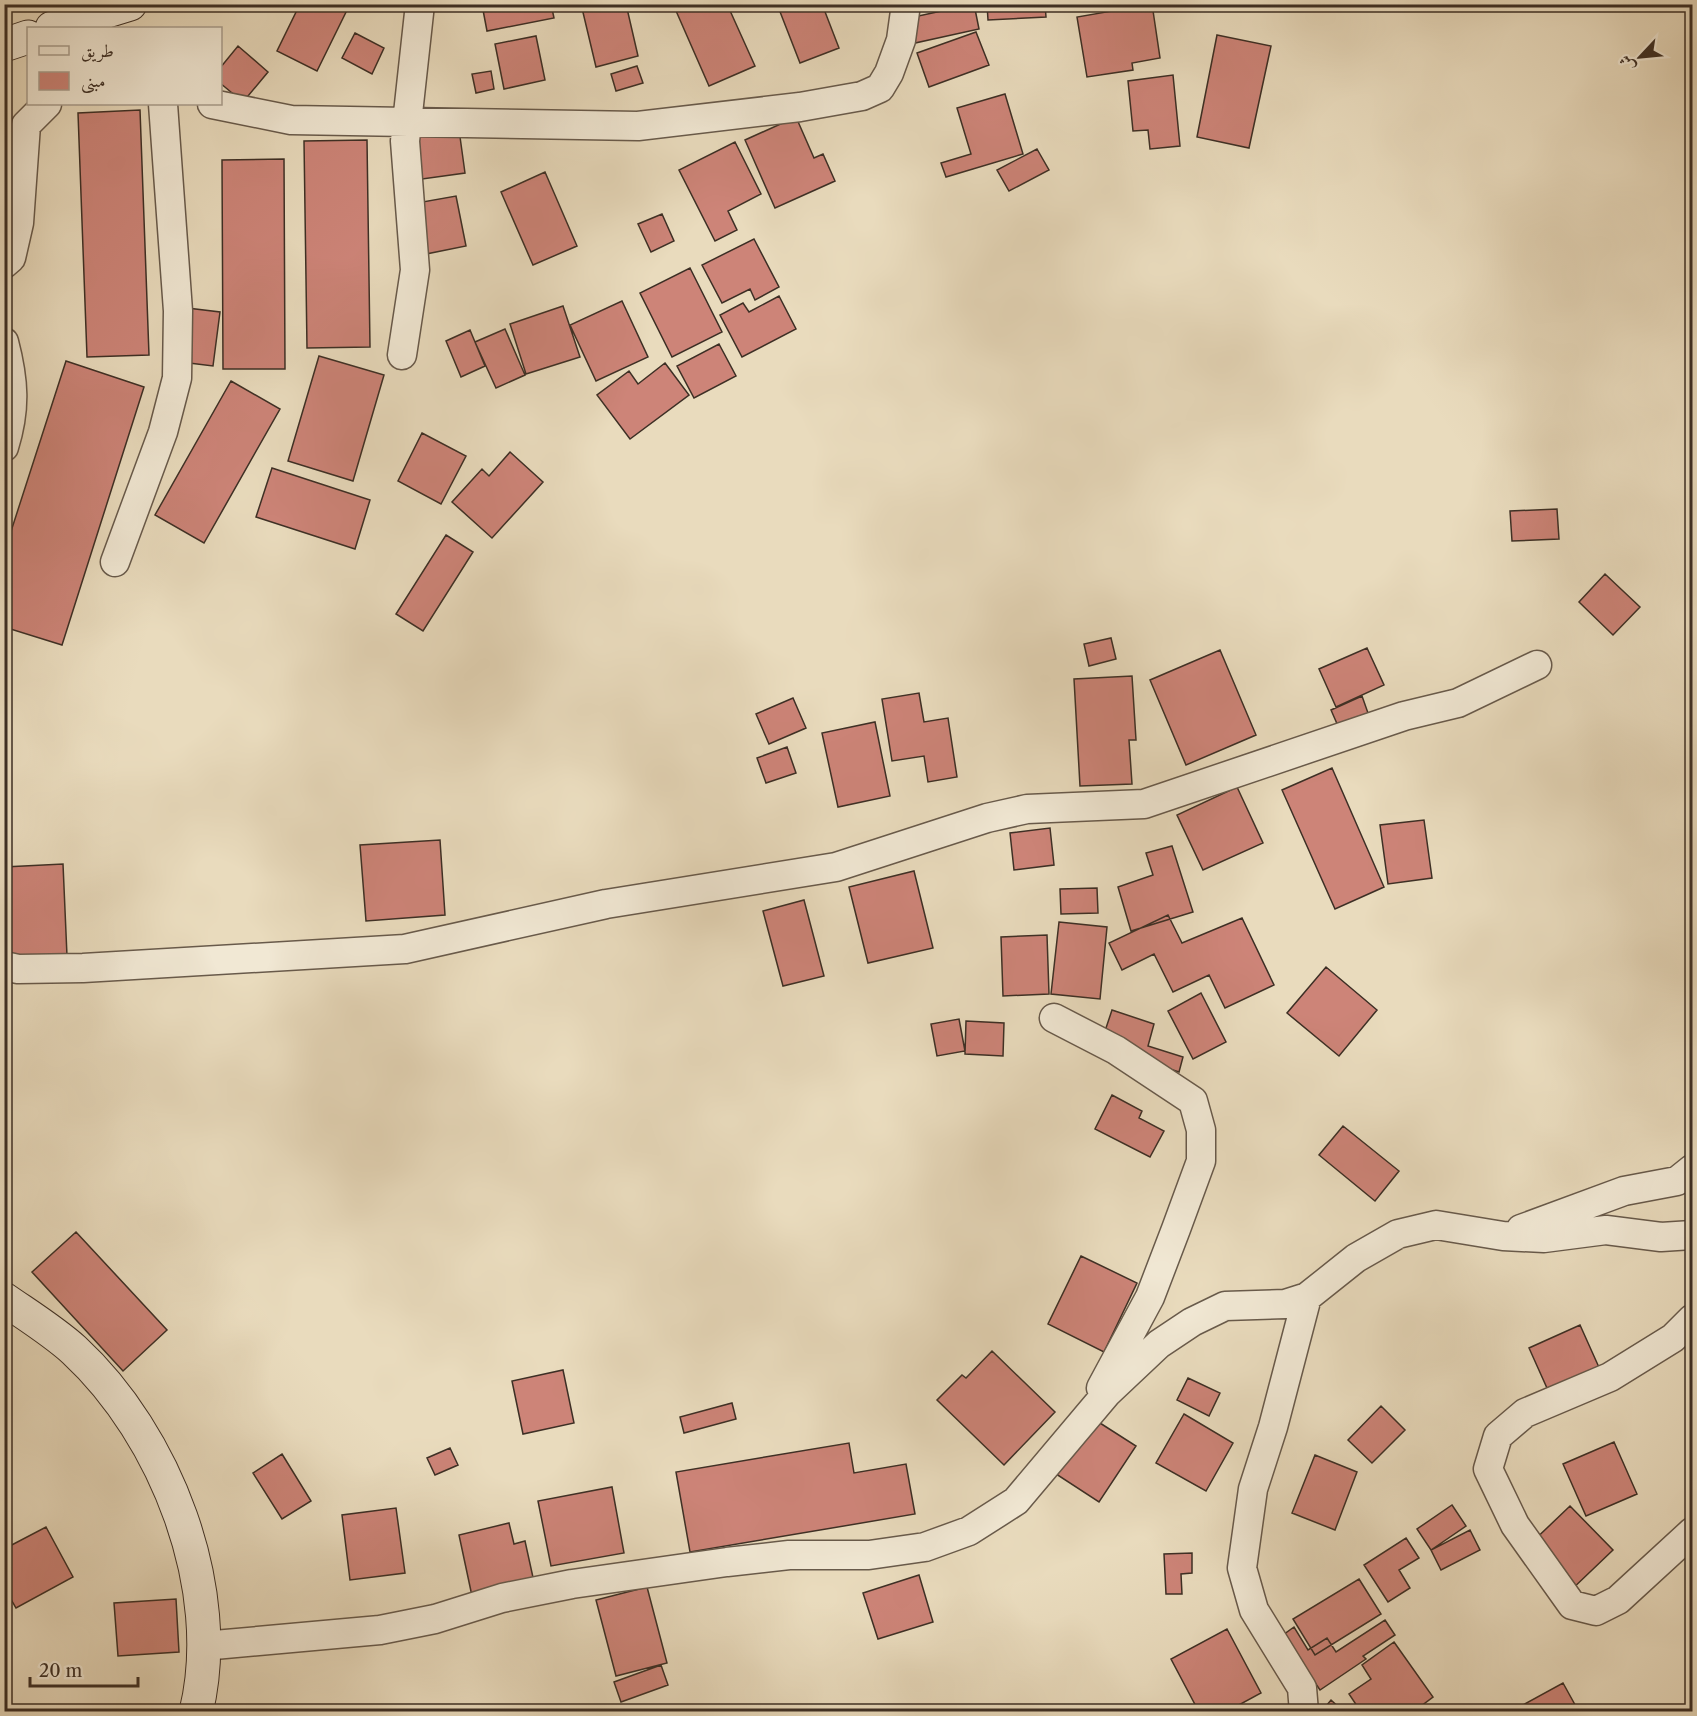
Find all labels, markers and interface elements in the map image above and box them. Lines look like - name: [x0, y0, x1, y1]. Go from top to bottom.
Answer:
- legend: [27, 27, 222, 105]
- north arrow: [1610, 27, 1670, 87]
- text: طريق: [81, 40, 114, 63]
- text: ش: [1614, 52, 1639, 75]
- text: مبنى: [81, 70, 106, 94]
- scale bar: [30, 1650, 138, 1688]
- text: 20 m: [39, 1660, 83, 1682]

